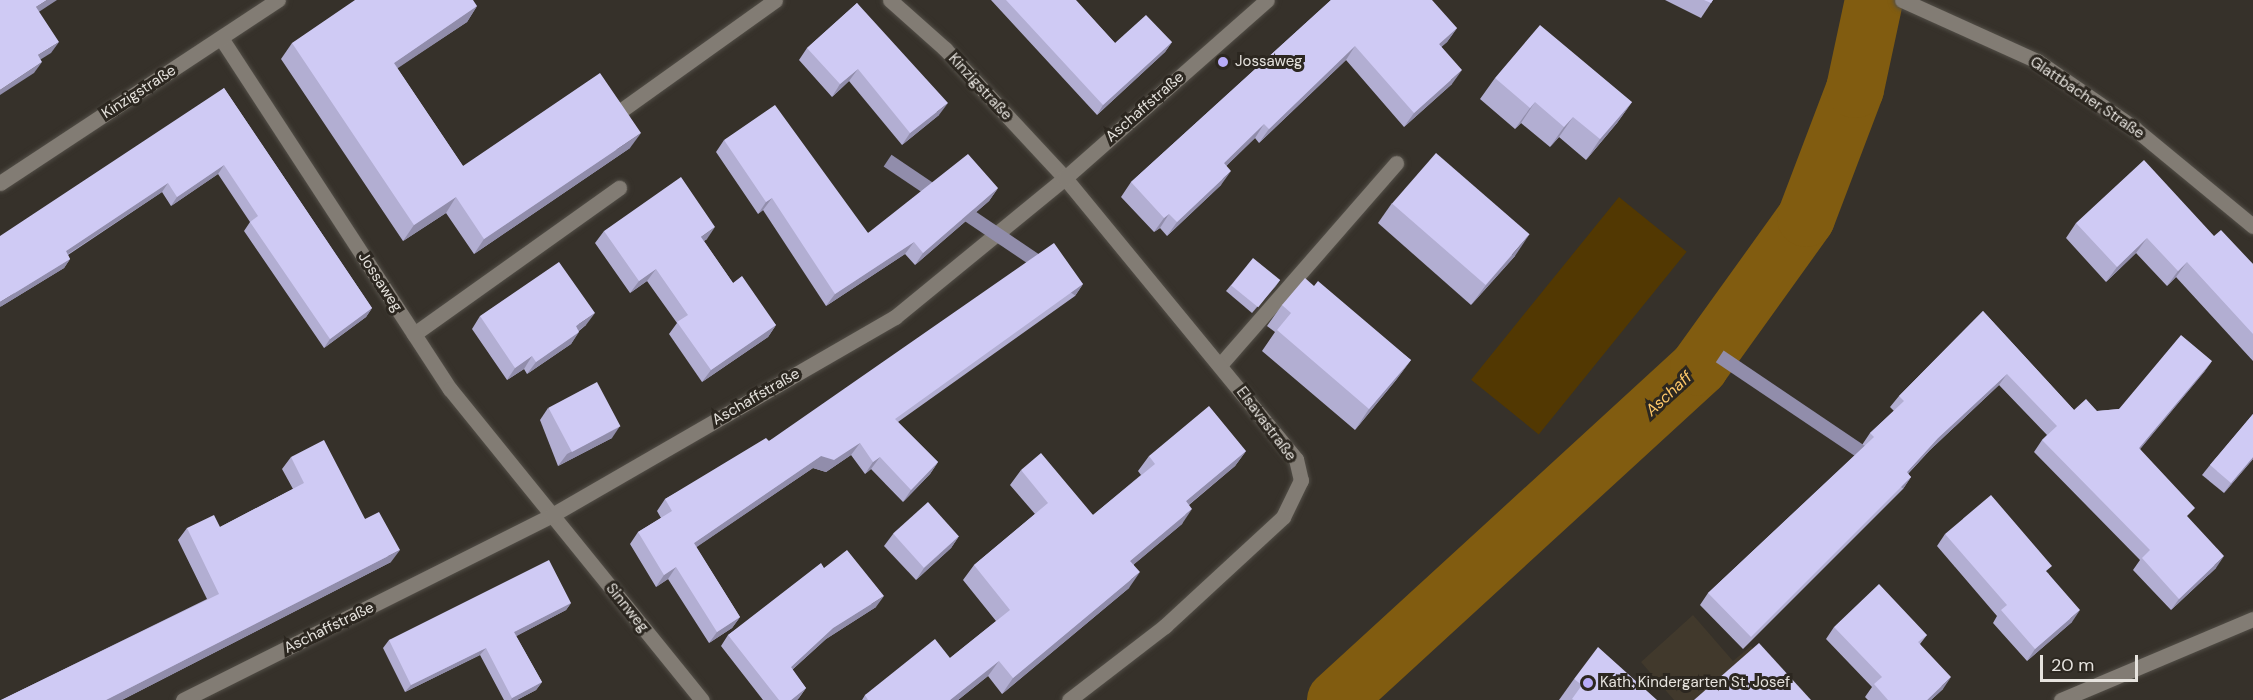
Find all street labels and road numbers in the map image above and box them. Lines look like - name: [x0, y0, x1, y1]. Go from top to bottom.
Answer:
- street label: Kinzigstraße: [944, 50, 1016, 124]
- street label: Glattbacher Straße: [2027, 53, 2147, 143]
- street label: Kinzigstraße: [99, 61, 179, 123]
- street label: Aschaffstraße: [1102, 68, 1188, 146]
- street label: Jossaweg: [354, 249, 406, 315]
- street label: Aschaffstraße: [709, 365, 803, 429]
- street label: Elsavastraße: [1232, 383, 1300, 465]
- street label: Sinnweg: [602, 580, 652, 636]
- street label: Aschaffstraße: [281, 598, 377, 658]

